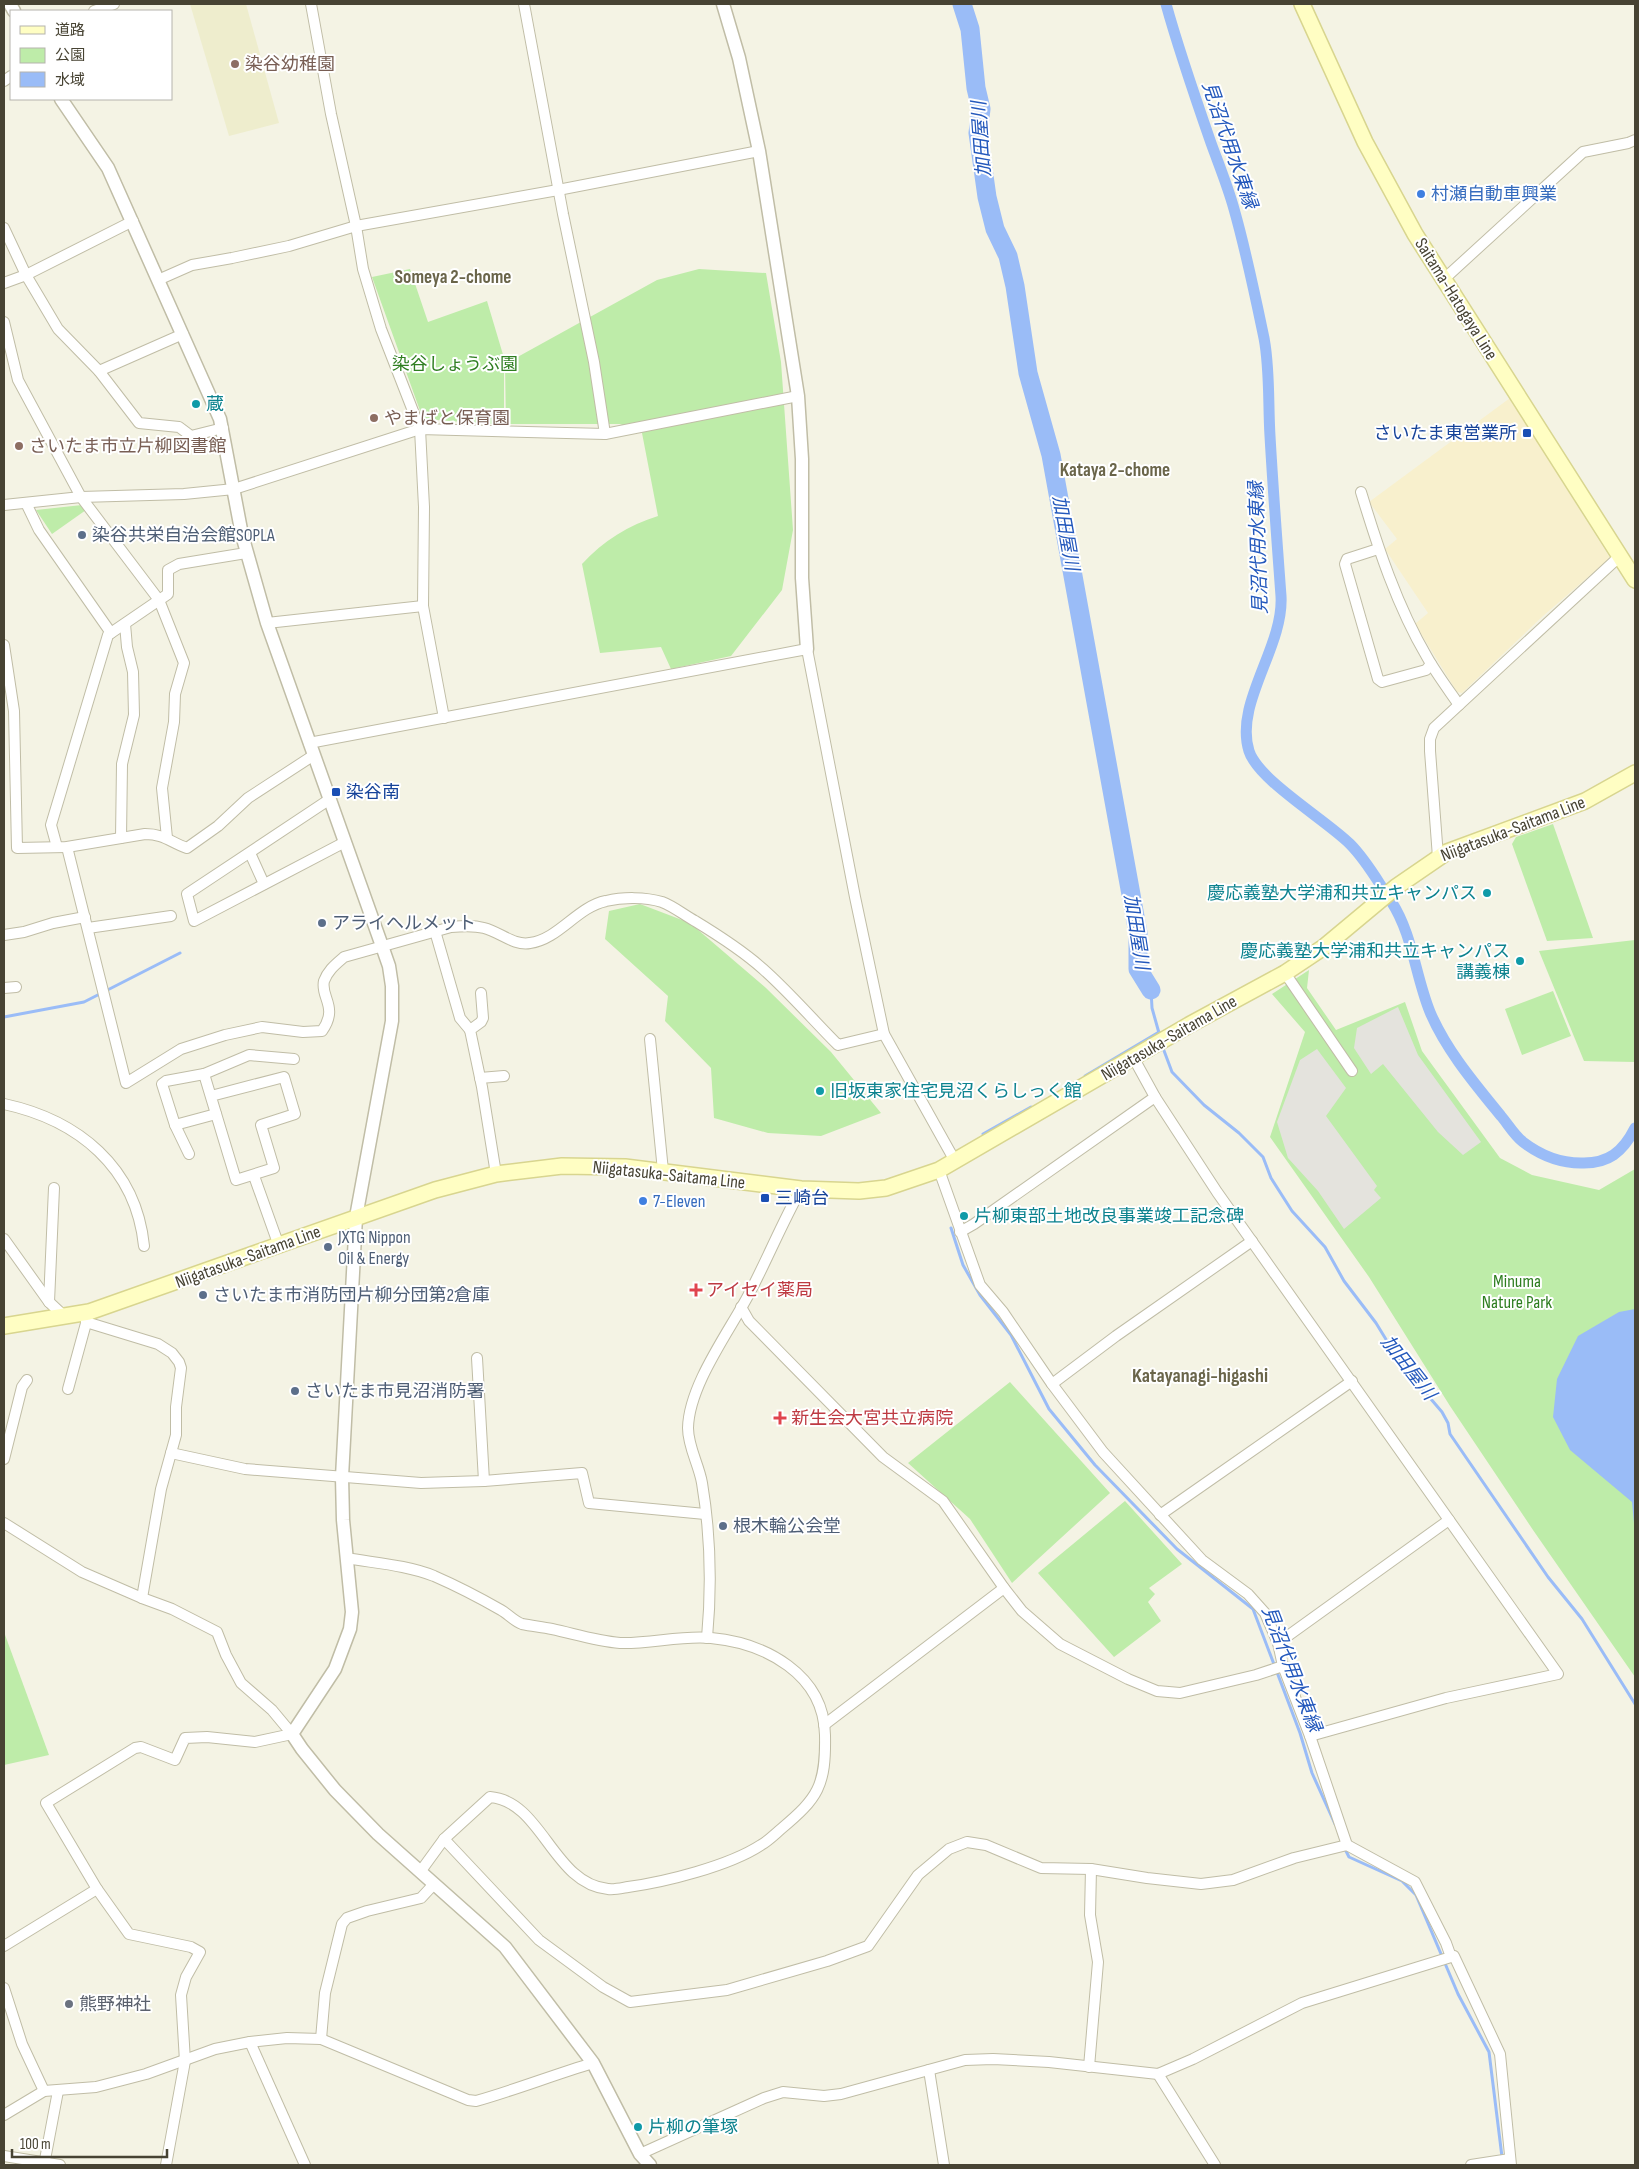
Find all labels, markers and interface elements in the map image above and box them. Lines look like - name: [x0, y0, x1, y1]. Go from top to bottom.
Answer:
- legend: [10, 10, 172, 100]
- text: 道路: [55, 21, 85, 40]
- text: 公園: [55, 46, 85, 65]
- place label: 染谷幼稚園: [245, 54, 335, 75]
- marker: 染谷幼稚園: [229, 58, 241, 70]
- text: 水域: [55, 71, 85, 90]
- water label: 見沼代用水東縁: [1196, 78, 1262, 214]
- water label: 加田屋川: [968, 98, 996, 178]
- place label: 村瀬自動車興業: [1431, 184, 1557, 205]
- marker: 村瀬自動車興業: [1415, 188, 1427, 200]
- street label: Saitama-Hatogaya Line: [1410, 234, 1502, 364]
- district label: Someya 2-chome: [395, 266, 511, 289]
- park label: 染谷しょうぶ園: [392, 354, 518, 375]
- place label: 蔵: [206, 394, 224, 415]
- marker: 蔵: [190, 398, 202, 410]
- place label: やまばと保育園: [384, 408, 510, 429]
- marker: やまばと保育園: [368, 412, 380, 424]
- place label: さいたま東営業所: [1374, 423, 1517, 444]
- marker: さいたま東営業所: [1521, 427, 1533, 439]
- place label: さいたま市立片柳図書館: [29, 436, 226, 457]
- marker: さいたま市立片柳図書館: [13, 440, 25, 452]
- district label: Kataya 2-chome: [1060, 459, 1170, 482]
- water label: 見沼代用水東縁: [1245, 479, 1273, 615]
- water label: 加田屋川: [1047, 494, 1083, 574]
- place label: 染谷共栄自治会館SOPLA: [92, 525, 275, 546]
- marker: 染谷共栄自治会館SOPLA: [76, 529, 88, 541]
- place label: 染谷南: [346, 782, 400, 803]
- marker: 染谷南: [330, 786, 342, 798]
- street label: Niigatasuka-Saitama Line: [1438, 792, 1588, 866]
- place label: 慶応義塾大学浦和共立キャンパス: [1207, 883, 1477, 904]
- marker: 慶応義塾大学浦和共立キャンパス: [1481, 887, 1493, 899]
- water label: 加田屋川: [1119, 893, 1154, 973]
- place label: アライヘルメット: [332, 913, 476, 934]
- marker: アライヘルメット: [316, 917, 328, 929]
- place label: 慶応義塾大学浦和共立キャンパス 講義棟: [1240, 941, 1510, 983]
- marker: 慶応義塾大学浦和共立キャンパス 講義棟: [1514, 955, 1526, 967]
- street label: Niigatasuka-Saitama Line: [1098, 991, 1240, 1085]
- place label: 旧坂東家住宅見沼くらしっく館: [830, 1081, 1082, 1102]
- marker: 旧坂東家住宅見沼くらしっく館: [814, 1085, 826, 1097]
- street label: Niigatasuka-Saitama Line: [592, 1157, 746, 1193]
- place label: 三崎台: [775, 1188, 829, 1209]
- place label: 7-Eleven: [653, 1191, 706, 1212]
- marker: 三崎台: [759, 1192, 771, 1204]
- marker: 7-Eleven: [637, 1195, 649, 1207]
- place label: 片柳東部土地改良事業竣工記念碑: [974, 1206, 1244, 1227]
- marker: 片柳東部土地改良事業竣工記念碑: [958, 1210, 970, 1222]
- street label: Niigatasuka-Saitama Line: [173, 1221, 323, 1293]
- place label: JXTG Nippon Oil & Energy: [337, 1227, 411, 1269]
- marker: JXTG Nippon Oil & Energy: [322, 1241, 334, 1253]
- park label: Minuma Nature Park: [1482, 1271, 1552, 1313]
- place label: アイセイ薬局: [706, 1280, 813, 1301]
- marker: アイセイ薬局: [690, 1284, 702, 1296]
- place label: さいたま市消防団片柳分団第2倉庫: [213, 1285, 490, 1306]
- marker: さいたま市消防団片柳分団第2倉庫: [197, 1289, 209, 1301]
- water label: 加田屋川: [1376, 1331, 1442, 1407]
- district label: Katayanagi-higashi: [1132, 1364, 1268, 1388]
- place label: さいたま市見沼消防署: [305, 1381, 484, 1402]
- marker: さいたま市見沼消防署: [289, 1385, 301, 1397]
- place label: 新生会大宮共立病院: [791, 1408, 953, 1429]
- marker: 新生会大宮共立病院: [773, 1411, 787, 1425]
- place label: 根木輪公会堂: [733, 1516, 841, 1537]
- marker: 根木輪公会堂: [717, 1520, 729, 1532]
- water label: 見沼代用水東縁: [1256, 1603, 1326, 1737]
- place label: 熊野神社: [79, 1994, 151, 2015]
- marker: 熊野神社: [63, 1998, 75, 2010]
- place label: 片柳の筆塚: [648, 2117, 738, 2138]
- marker: 片柳の筆塚: [632, 2121, 644, 2133]
- scale bar: [12, 2126, 168, 2158]
- text: 100 m: [20, 2135, 51, 2154]

